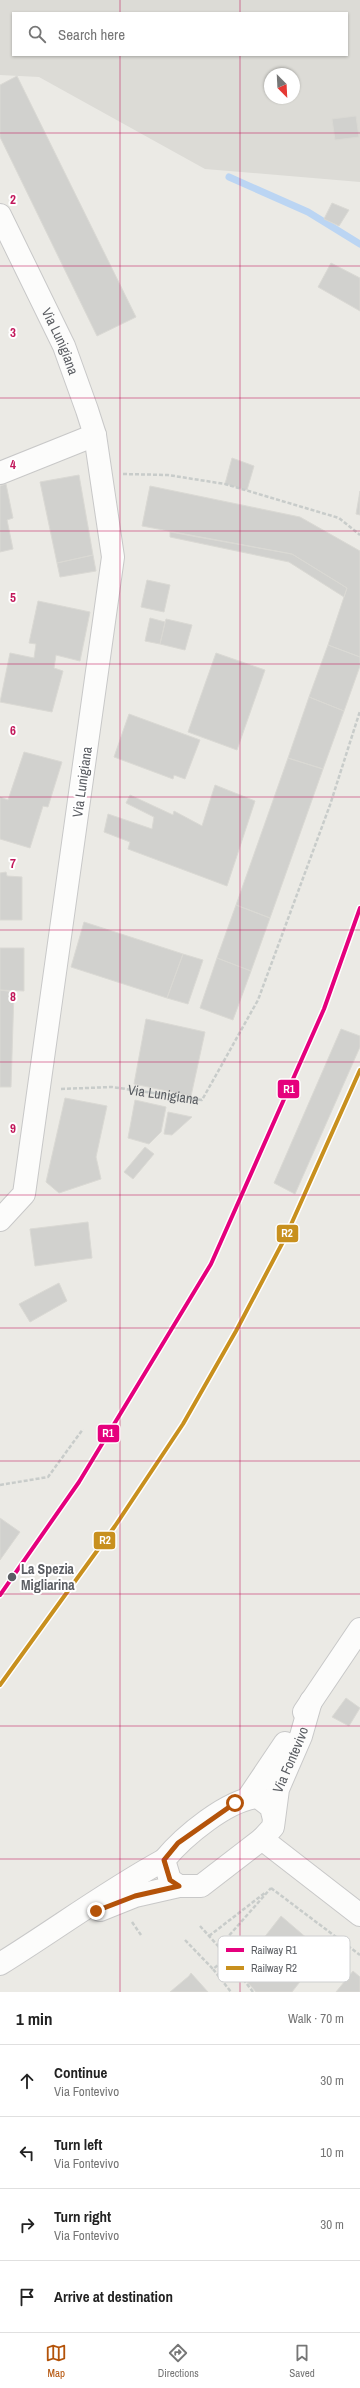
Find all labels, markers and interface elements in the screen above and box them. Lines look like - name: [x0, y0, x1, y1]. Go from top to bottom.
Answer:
- search box: [12, 12, 348, 56]
- icon: search: [26, 23, 48, 45]
- text: Search here: [58, 24, 125, 45]
- north arrow: [264, 68, 300, 104]
- text: 2: [10, 191, 16, 208]
- street label: Via Lunigiana: [38, 305, 83, 378]
- text: 3: [10, 324, 16, 341]
- text: 4: [10, 456, 16, 473]
- text: 5: [10, 589, 16, 606]
- text: 6: [10, 722, 16, 739]
- street label: Via Lunigiana: [68, 745, 96, 819]
- text: 7: [10, 855, 16, 872]
- text: 8: [10, 988, 16, 1005]
- line badge: R1: [277, 1079, 300, 1099]
- street label: Via Lunigiana: [127, 1080, 201, 1109]
- text: R1: [283, 1082, 295, 1096]
- text: 9: [10, 1120, 16, 1137]
- line badge: R2: [276, 1224, 299, 1243]
- text: R2: [281, 1226, 293, 1240]
- line badge: R1: [97, 1424, 120, 1443]
- text: R1: [102, 1426, 114, 1440]
- line badge: R2: [93, 1531, 116, 1550]
- text: R2: [99, 1533, 111, 1547]
- place label: La Spezia Migliarina: [21, 1560, 75, 1594]
- marker: La Spezia Migliarina: [6, 1571, 18, 1583]
- street label: Via Fontevivo: [268, 1725, 312, 1796]
- route start: [226, 1794, 244, 1812]
- route end: [87, 1902, 105, 1920]
- legend: [218, 1936, 350, 1982]
- text: Railway R1: [251, 1943, 297, 1957]
- text: Railway R2: [251, 1961, 297, 1975]
- text: 1 min: [16, 2007, 52, 2030]
- text: Walk · 70 m: [288, 2010, 344, 2027]
- text: Continue: [54, 2062, 107, 2083]
- icon: ahead: [16, 2070, 38, 2092]
- text: 30 m: [320, 2072, 344, 2089]
- text: Via Fontevivo: [54, 2083, 119, 2100]
- text: Turn left: [54, 2134, 102, 2155]
- icon: left: [16, 2142, 38, 2164]
- text: 10 m: [320, 2144, 344, 2161]
- text: Via Fontevivo: [54, 2155, 119, 2172]
- text: Turn right: [54, 2206, 111, 2227]
- icon: right: [16, 2214, 38, 2236]
- text: 30 m: [320, 2216, 344, 2233]
- text: Via Fontevivo: [54, 2227, 119, 2244]
- icon: arrive: [16, 2286, 38, 2308]
- text: Arrive at destination: [54, 2286, 173, 2307]
- tab: Map: [45, 2342, 67, 2380]
- tab: Directions: [158, 2342, 199, 2380]
- tab: Saved: [289, 2342, 315, 2380]

